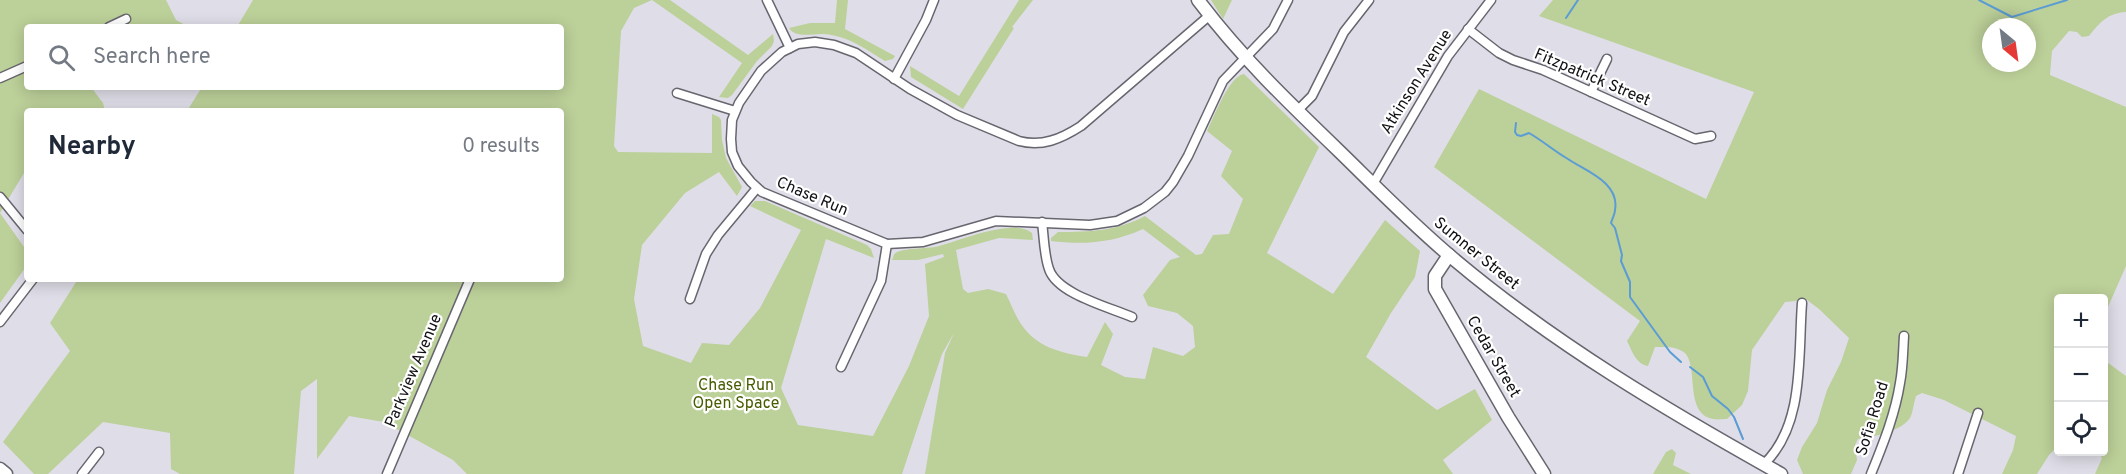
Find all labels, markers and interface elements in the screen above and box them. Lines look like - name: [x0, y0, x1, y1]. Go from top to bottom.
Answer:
- north arrow: [1982, 18, 2036, 72]
- search box: [24, 24, 564, 90]
- street label: Atkinson Avenue: [1377, 26, 1457, 138]
- icon: search: [45, 41, 78, 74]
- text: Search here: [93, 44, 211, 71]
- street label: Fitzpatrick Street: [1531, 44, 1653, 112]
- text: Nearby: [48, 131, 136, 164]
- text: 0 results: [462, 134, 540, 160]
- street label: Chase Run: [773, 173, 851, 221]
- street label: Sumner Street: [1429, 213, 1523, 295]
- map controls: [2054, 294, 2108, 456]
- button: +: [2054, 294, 2108, 348]
- street label: Parkview Avenue: [381, 311, 447, 431]
- street label: Cedar Street: [1462, 313, 1524, 401]
- button: −: [2054, 348, 2108, 402]
- park label: Chase Run Open Space: [693, 376, 779, 414]
- street label: Sofia Road: [1852, 379, 1894, 459]
- button: locate: [2054, 402, 2108, 456]

